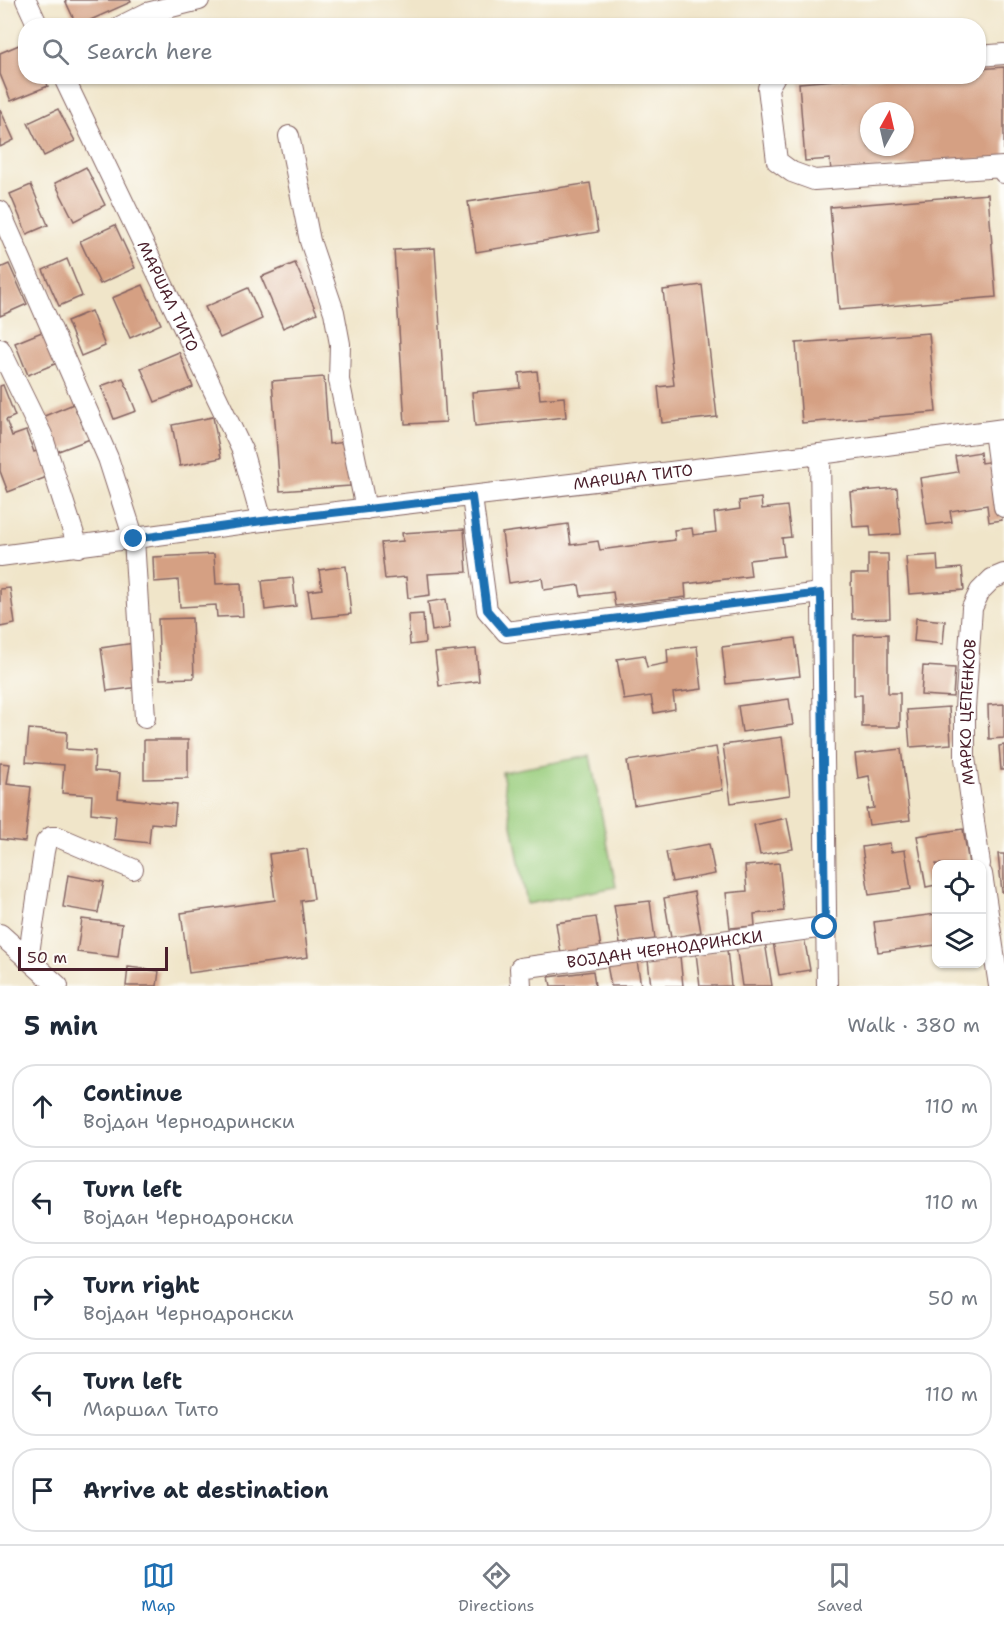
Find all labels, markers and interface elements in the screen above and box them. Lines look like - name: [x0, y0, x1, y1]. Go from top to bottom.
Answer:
- search box: [18, 18, 986, 84]
- icon: search: [39, 35, 72, 68]
- text: Search here: [87, 37, 213, 66]
- north arrow: [860, 102, 914, 156]
- street label: МАРШАЛ ТИТО: [132, 237, 203, 355]
- street label: МАРШАЛ ТИТО: [572, 459, 694, 495]
- route end: [120, 525, 146, 551]
- street label: МАРКО ЦЕПЕНКОВ: [955, 638, 981, 787]
- map controls: [932, 860, 986, 968]
- button: locate: [932, 860, 986, 914]
- route start: [811, 913, 837, 939]
- button: layers: [932, 914, 986, 968]
- street label: ВОЈДАН ЧЕРНОДРИНСКИ: [565, 925, 764, 973]
- scale bar: [18, 944, 168, 971]
- text: 50 m: [27, 947, 67, 968]
- text: 5 min: [24, 1008, 98, 1043]
- text: Walk · 380 m: [847, 1012, 980, 1038]
- text: Continue: [83, 1079, 183, 1108]
- icon: ahead: [26, 1090, 59, 1123]
- text: 110 m: [924, 1093, 978, 1119]
- text: Војдан Чернодрински: [83, 1108, 295, 1134]
- text: Turn left: [83, 1175, 182, 1204]
- icon: left: [26, 1186, 59, 1219]
- text: 110 m: [924, 1189, 978, 1215]
- text: Војдан Чернодронски: [83, 1204, 294, 1230]
- text: Turn right: [83, 1271, 200, 1300]
- icon: right: [26, 1282, 59, 1315]
- text: 50 m: [928, 1285, 978, 1311]
- text: Војдан Чернодронски: [83, 1300, 294, 1326]
- text: Turn left: [83, 1367, 182, 1396]
- icon: left: [26, 1378, 59, 1411]
- text: 110 m: [924, 1381, 978, 1407]
- text: Маршал Тито: [83, 1396, 219, 1422]
- icon: arrive: [26, 1474, 59, 1507]
- text: Arrive at destination: [83, 1476, 329, 1505]
- tab: Map: [141, 1559, 176, 1616]
- tab: Directions: [458, 1559, 535, 1616]
- tab: Saved: [817, 1559, 863, 1616]

